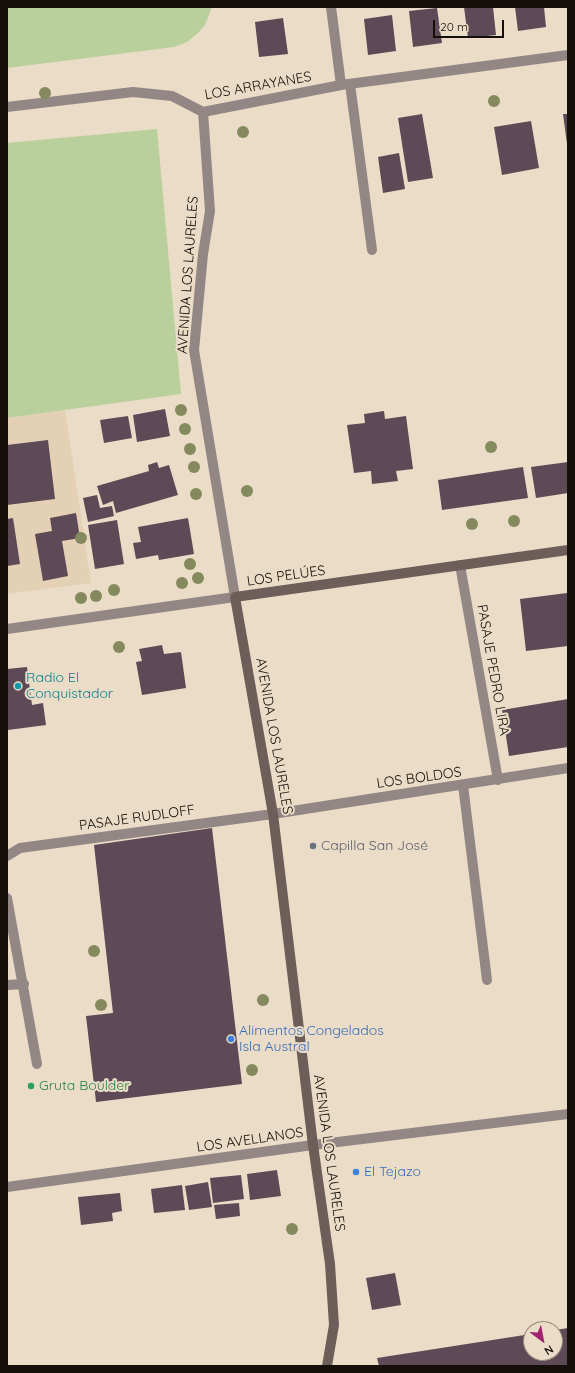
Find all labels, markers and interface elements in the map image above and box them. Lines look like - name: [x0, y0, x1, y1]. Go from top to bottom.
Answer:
- scale bar: [435, 12, 506, 38]
- text: 20 m: [440, 19, 468, 34]
- street label: LOS ARRAYANES: [203, 68, 313, 104]
- street label: AVENIDA LOS LAURELES: [174, 195, 202, 355]
- street label: LOS PELÚES: [246, 562, 326, 590]
- street label: PASAJE PEDRO LIRA: [473, 603, 513, 737]
- street label: AVENIDA LOS LAURELES: [252, 657, 296, 815]
- place label: Radio El Conquistador: [26, 670, 113, 702]
- marker: Radio El Conquistador: [13, 681, 23, 691]
- street label: LOS BOLDOS: [375, 764, 463, 792]
- street label: PASAJE RUDLOFF: [78, 802, 196, 834]
- place label: Capilla San José: [321, 838, 428, 854]
- marker: Capilla San José: [308, 841, 318, 851]
- place label: Alimentos Congelados Isla Austral: [239, 1023, 384, 1056]
- marker: Alimentos Congelados Isla Austral: [226, 1034, 236, 1044]
- street label: AVENIDA LOS LAURELES: [310, 1073, 348, 1233]
- place label: Gruta Boulder: [39, 1078, 130, 1094]
- marker: Gruta Boulder: [26, 1081, 36, 1091]
- street label: LOS AVELLANOS: [196, 1124, 304, 1156]
- place label: El Tejazo: [364, 1164, 421, 1180]
- marker: El Tejazo: [351, 1167, 361, 1177]
- north arrow: [523, 1321, 563, 1361]
- text: N: [542, 1342, 556, 1358]

